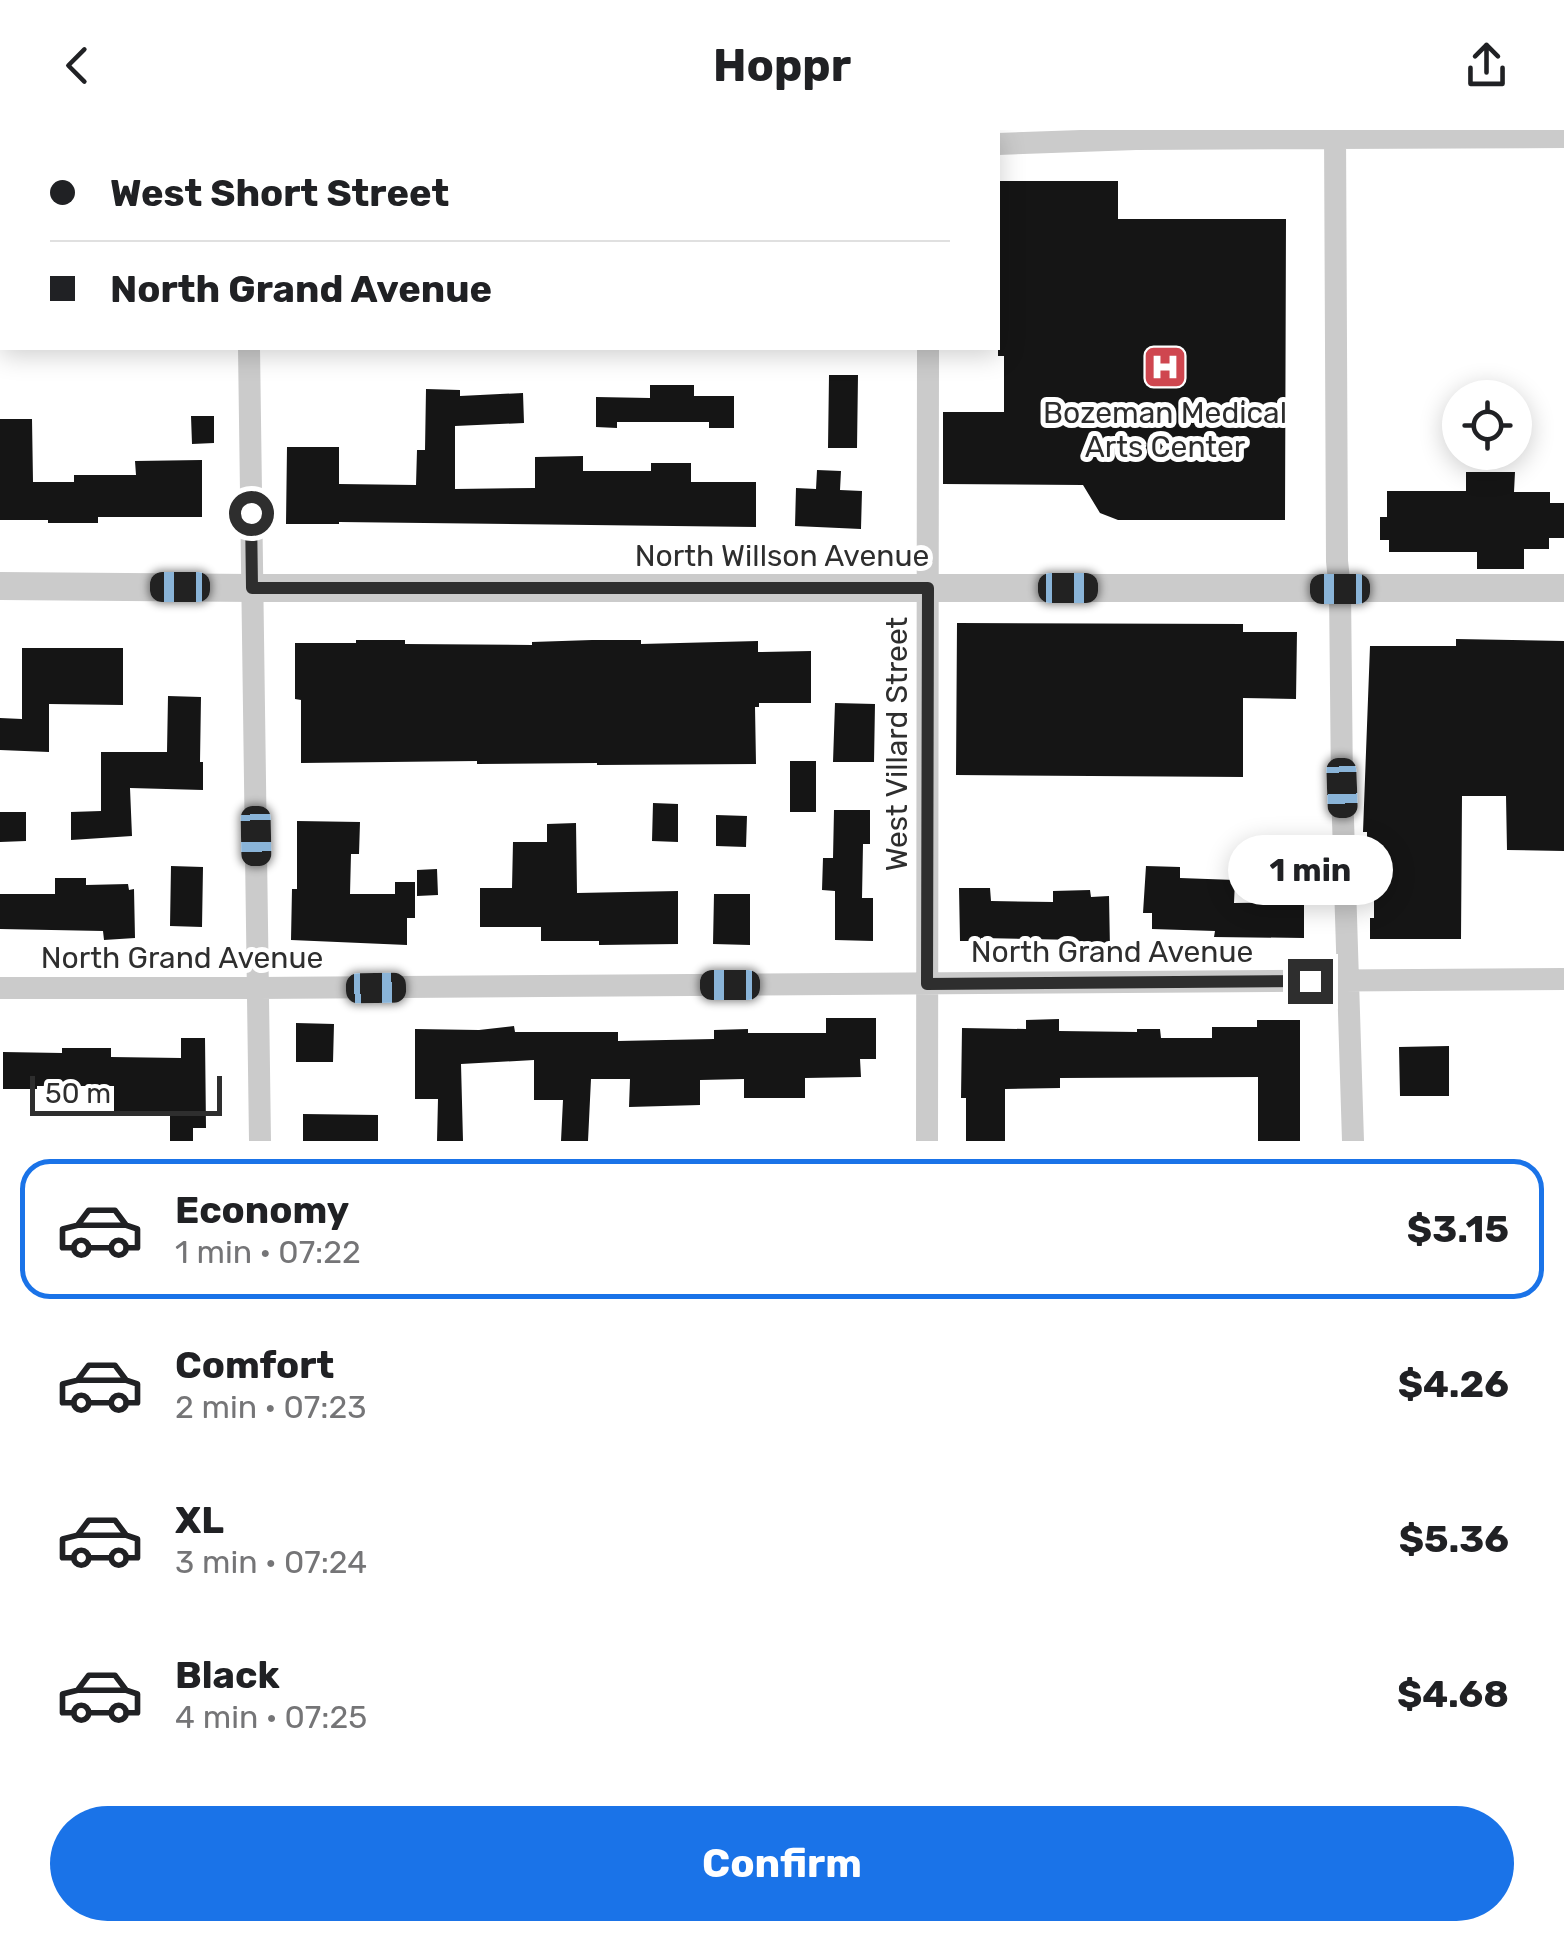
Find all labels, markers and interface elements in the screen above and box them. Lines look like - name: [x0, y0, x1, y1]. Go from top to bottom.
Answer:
- icon: back: [50, 38, 105, 93]
- icon: share: [1459, 38, 1514, 93]
- text: Hoppr: [713, 39, 851, 92]
- text: West Short Street: [110, 170, 449, 216]
- text: North Grand Avenue: [110, 266, 492, 312]
- hospital icon: Bozeman Medical Arts Center: [1142, 344, 1188, 390]
- map controls: [1442, 380, 1532, 470]
- button: locate: [1442, 380, 1532, 470]
- place label: Bozeman Medical Arts Center: [1043, 395, 1287, 465]
- route start: [229, 491, 274, 536]
- street label: North Willson Avenue: [635, 538, 929, 574]
- car: [150, 572, 210, 602]
- car: [1038, 573, 1098, 603]
- car: [1310, 574, 1370, 604]
- street label: West Villard Street: [879, 616, 915, 871]
- car: [1326, 757, 1358, 819]
- car: [240, 806, 272, 866]
- callout: 1 min: [1228, 836, 1392, 906]
- text: 1 min: [1270, 851, 1351, 889]
- street label: North Grand Avenue: [971, 934, 1253, 970]
- street label: North Grand Avenue: [41, 940, 323, 976]
- route end: [1288, 959, 1333, 1004]
- car: [700, 970, 760, 1000]
- car: [346, 972, 406, 1004]
- scale bar: [30, 1071, 222, 1116]
- text: 50 m: [45, 1077, 111, 1110]
- icon: car: [55, 1184, 145, 1274]
- text: Economy: [175, 1187, 349, 1233]
- text: $3.15: [1407, 1206, 1509, 1252]
- text: 1 min · 07:22: [175, 1233, 361, 1271]
- icon: car: [55, 1339, 145, 1429]
- text: Comfort: [175, 1342, 334, 1388]
- text: $4.26: [1398, 1361, 1509, 1407]
- text: 2 min · 07:23: [175, 1388, 366, 1426]
- icon: car: [55, 1494, 145, 1584]
- text: XL: [175, 1497, 224, 1543]
- text: $5.36: [1399, 1516, 1509, 1562]
- text: 3 min · 07:24: [175, 1543, 367, 1581]
- icon: car: [55, 1649, 145, 1739]
- text: Black: [175, 1652, 280, 1698]
- text: $4.68: [1397, 1671, 1509, 1717]
- text: 4 min · 07:25: [175, 1698, 367, 1736]
- button: Confirm: [50, 1806, 1514, 1921]

